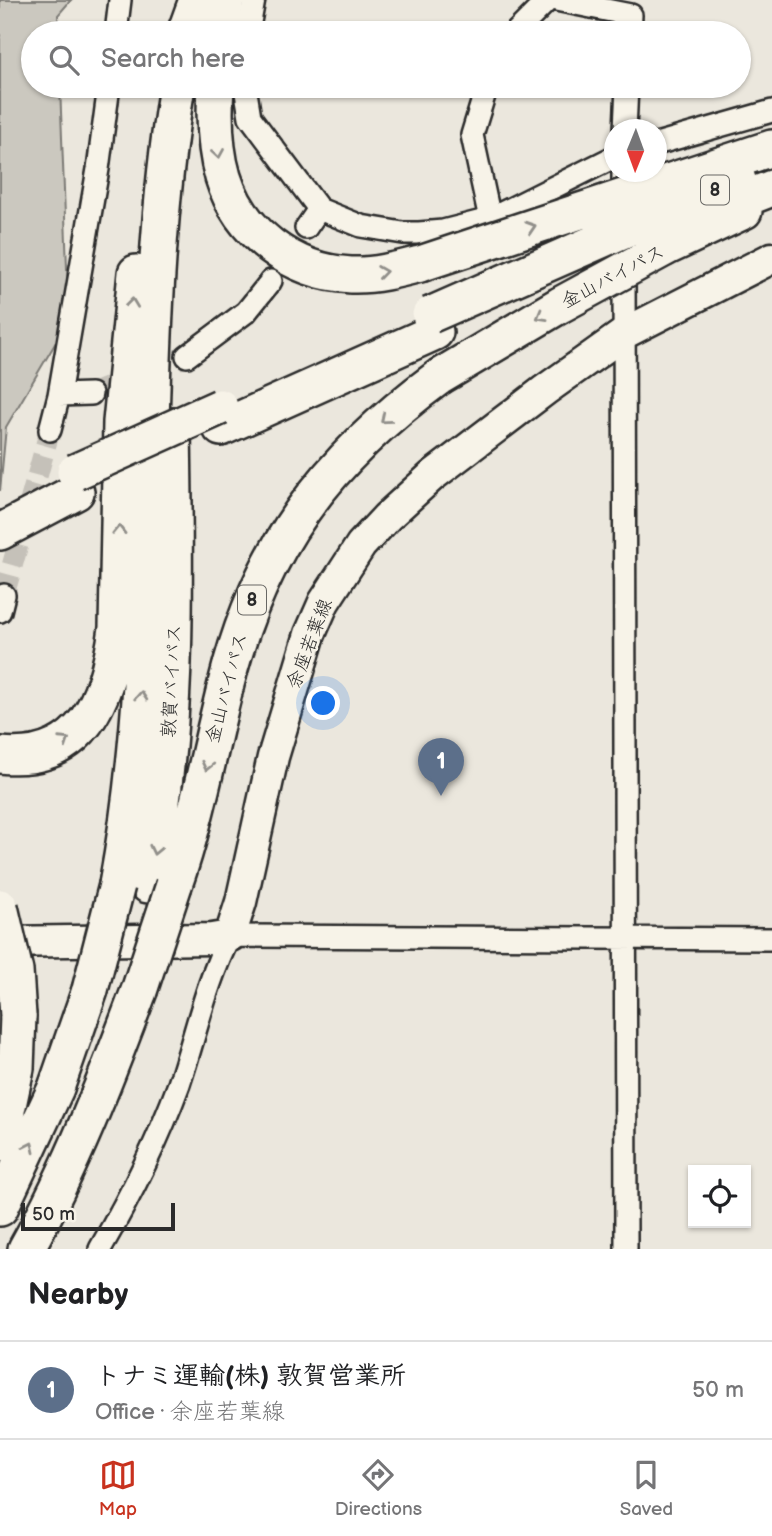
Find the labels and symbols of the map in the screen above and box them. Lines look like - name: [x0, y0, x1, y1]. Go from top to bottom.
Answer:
- north arrow: [604, 119, 667, 182]
- one-way arrow: [211, 148, 226, 160]
- road number: 8: [701, 176, 729, 204]
- one-way arrow: [524, 221, 537, 235]
- street label: 金山バイパス: [557, 240, 669, 314]
- one-way arrow: [376, 265, 388, 280]
- one-way arrow: [125, 297, 140, 309]
- one-way arrow: [535, 308, 548, 321]
- one-way arrow: [381, 411, 394, 423]
- one-way arrow: [111, 524, 127, 534]
- road number: 8: [238, 586, 266, 614]
- street label: 余座若葉線: [282, 596, 338, 692]
- street label: 敦賀バイパス: [158, 624, 186, 738]
- street label: 金山バイパス: [201, 630, 253, 746]
- your location: [306, 686, 340, 720]
- one-way arrow: [133, 690, 148, 701]
- one-way arrow: [57, 737, 70, 749]
- pin: 1: [418, 738, 464, 796]
- one-way arrow: [201, 760, 215, 772]
- one-way arrow: [149, 844, 164, 856]
- one-way arrow: [22, 1142, 36, 1154]
- scale bar: [21, 1200, 175, 1232]

